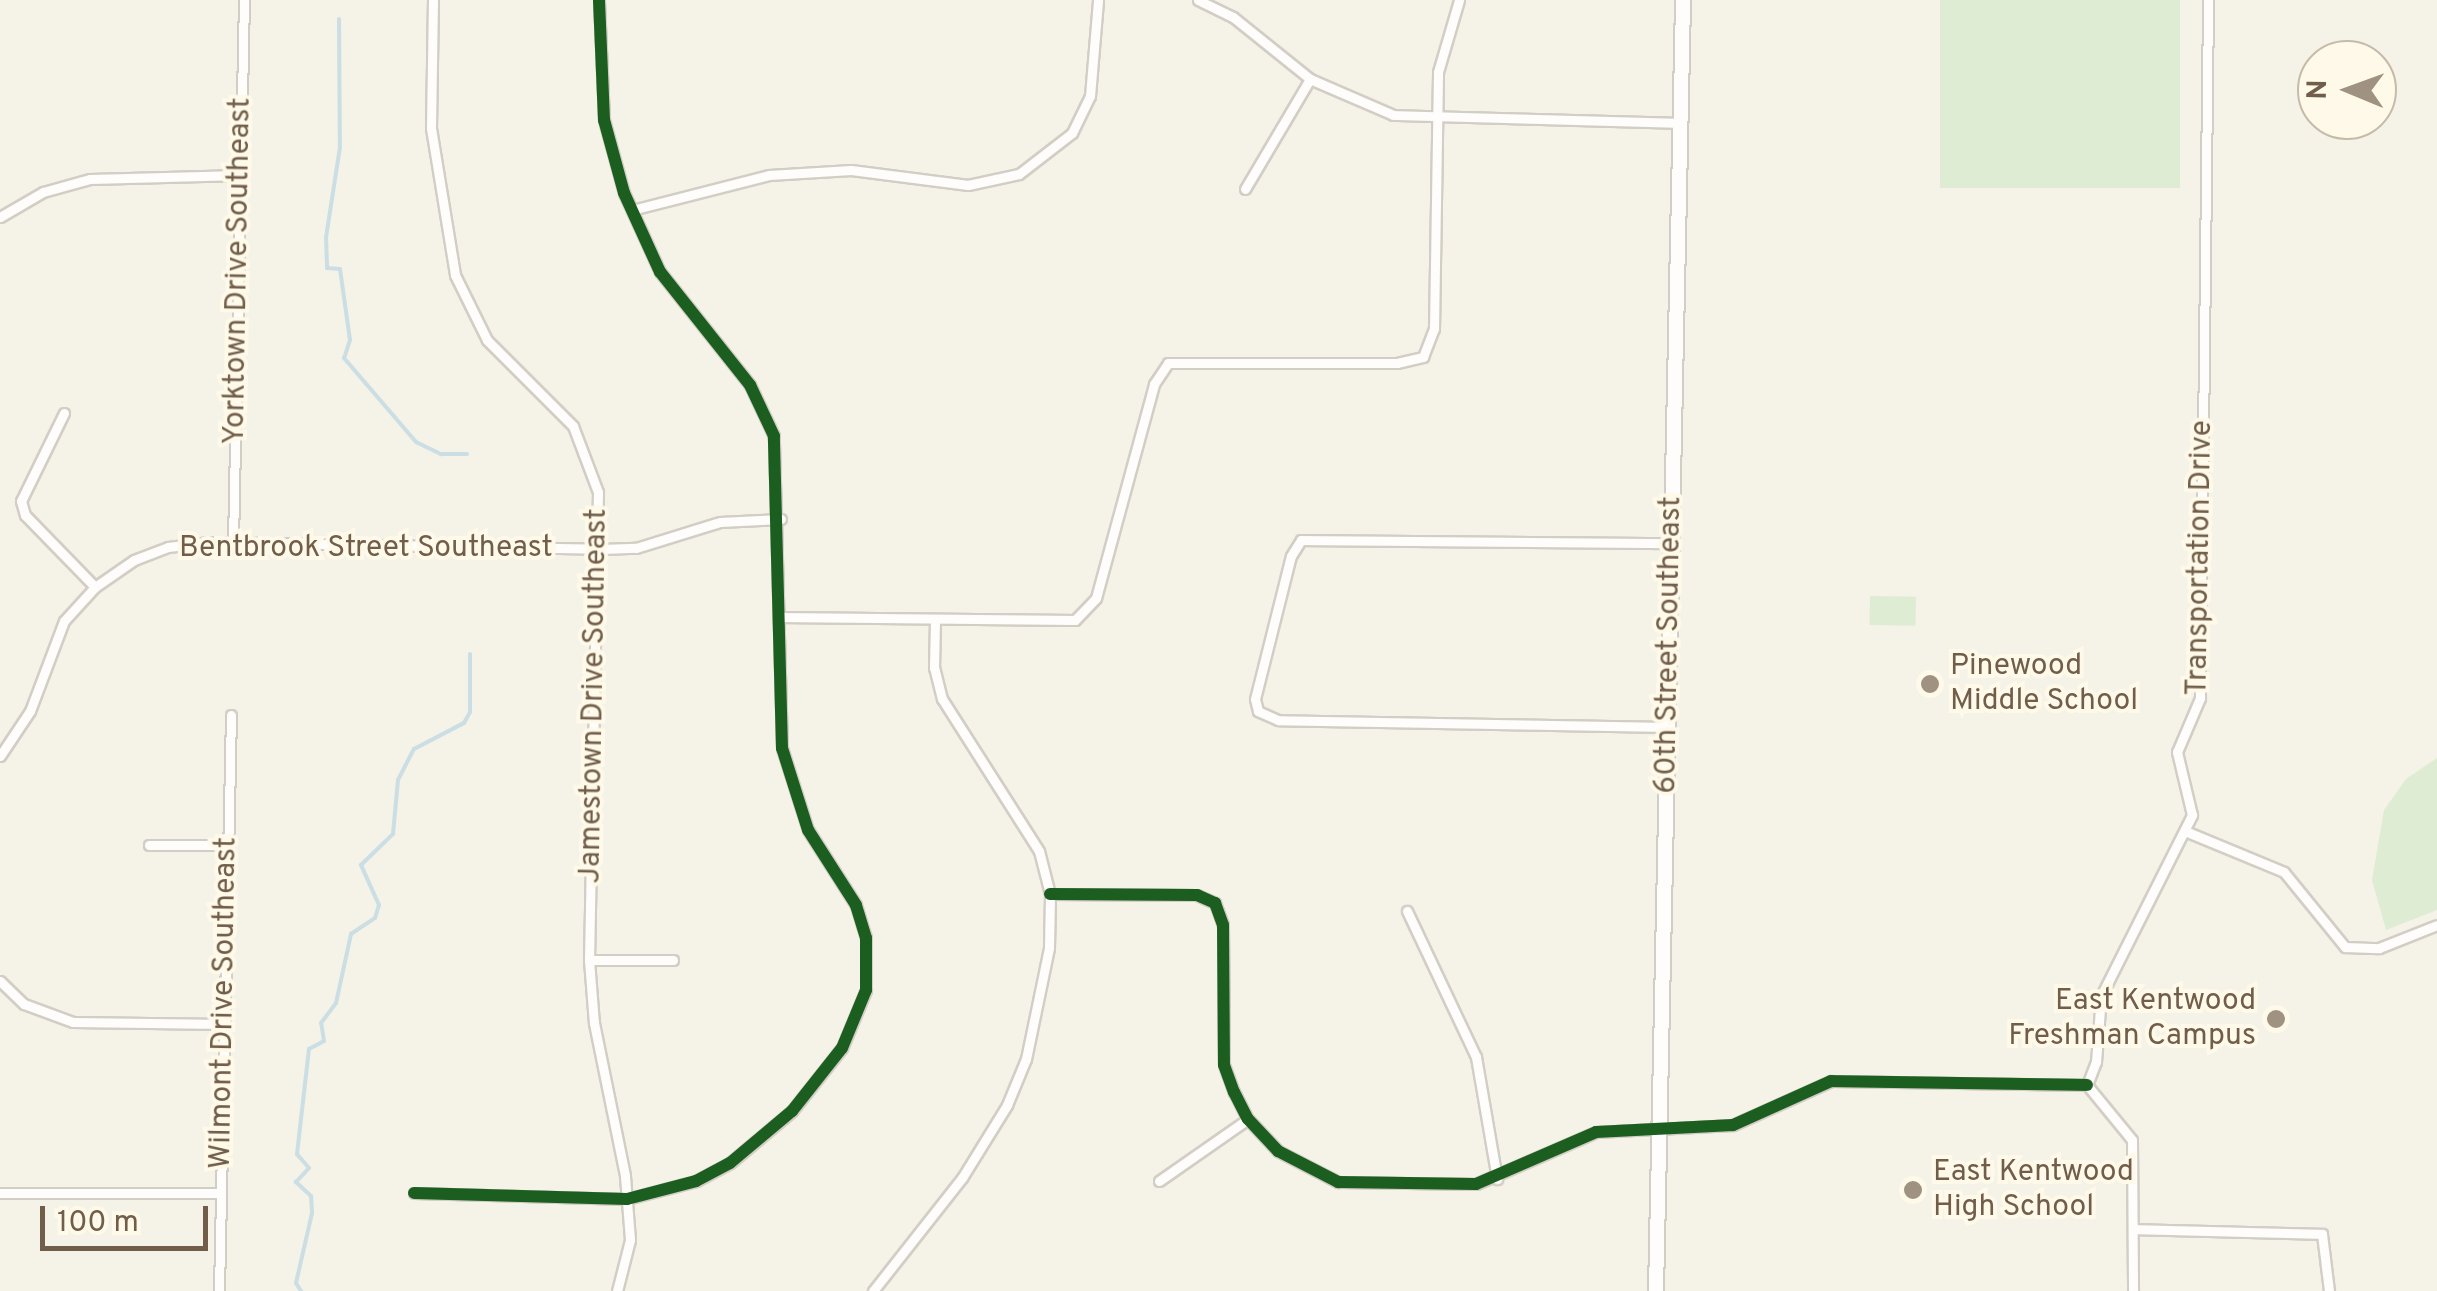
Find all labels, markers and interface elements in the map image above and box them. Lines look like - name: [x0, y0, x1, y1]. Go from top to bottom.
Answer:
- north arrow: [2297, 40, 2397, 140]
- text: N: [2301, 79, 2337, 100]
- street label: Yorktown Drive Southeast: [218, 97, 260, 445]
- street label: Transportation Drive: [2181, 420, 2221, 696]
- street label: 60th Street Southeast: [1649, 496, 1691, 794]
- street label: Jamestown Drive Southeast: [574, 508, 616, 884]
- street label: Bentbrook Street Southeast: [179, 531, 553, 567]
- place label: Pinewood Middle School: [1950, 649, 2138, 720]
- marker: Pinewood Middle School: [1919, 673, 1941, 695]
- street label: Wilmont Drive Southeast: [204, 837, 246, 1169]
- place label: East Kentwood Freshman Campus: [2008, 984, 2256, 1054]
- marker: East Kentwood Freshman Campus: [2265, 1008, 2287, 1030]
- place label: East Kentwood High School: [1933, 1155, 2134, 1226]
- marker: East Kentwood High School: [1902, 1179, 1924, 1201]
- scale bar: [45, 1186, 212, 1248]
- text: 100 m: [57, 1205, 139, 1242]

